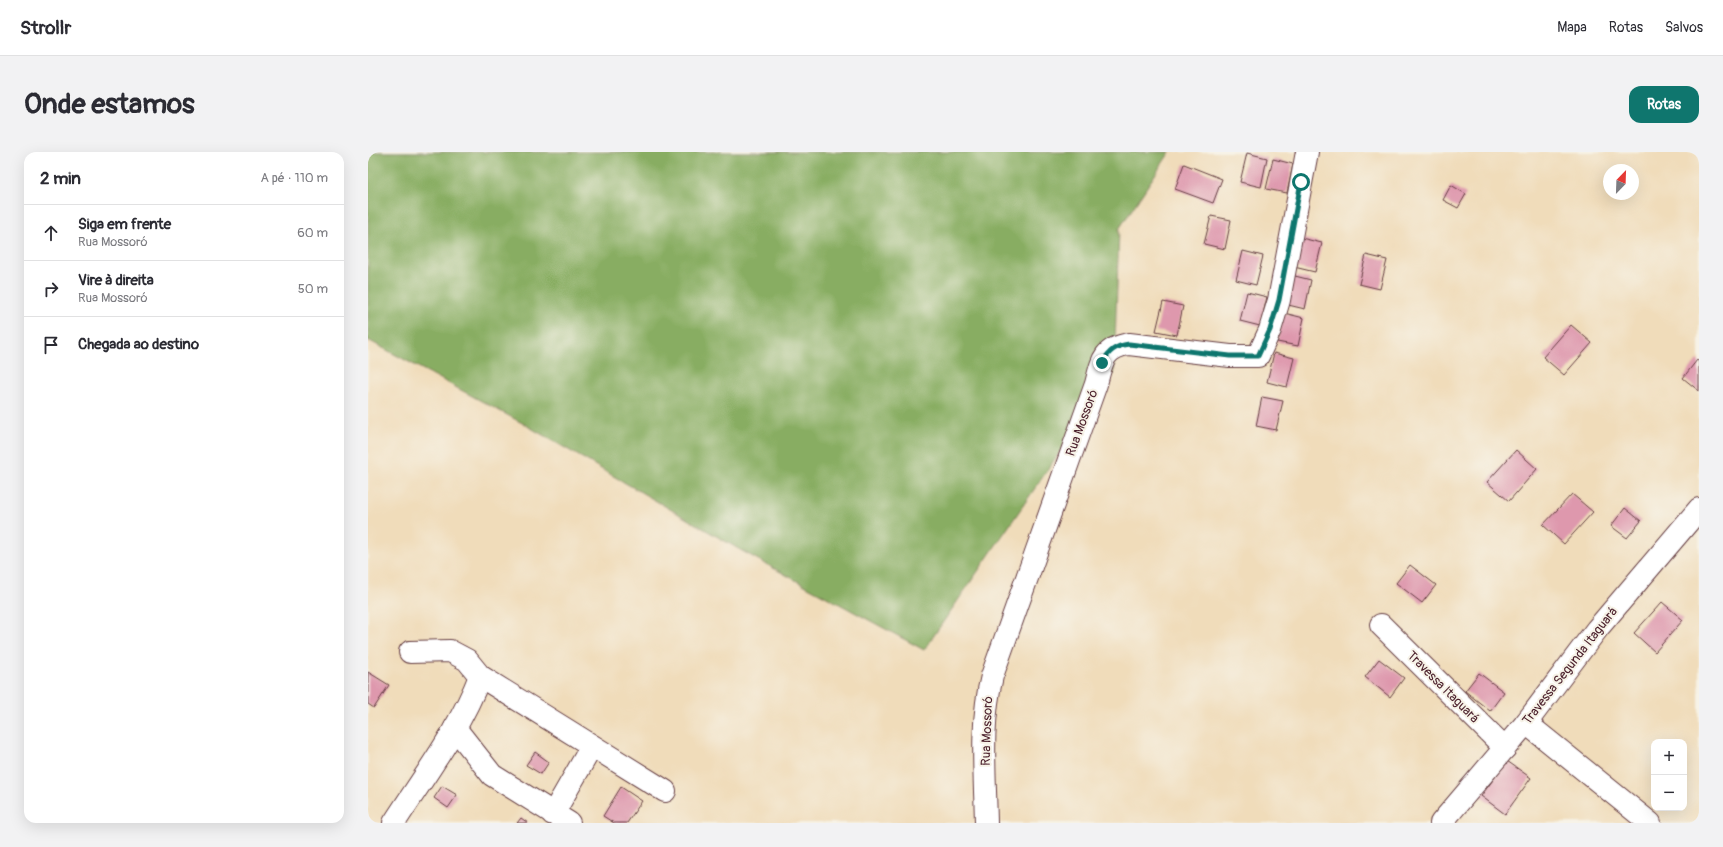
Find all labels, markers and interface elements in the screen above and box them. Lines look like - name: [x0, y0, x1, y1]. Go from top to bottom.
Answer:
- text: Strollr: [20, 16, 71, 40]
- text: Mapa: [1557, 19, 1587, 36]
- text: Rotas: [1609, 19, 1643, 36]
- text: Salvos: [1665, 19, 1703, 36]
- button: Rotas: [1629, 86, 1699, 123]
- text: Onde estamos: [24, 87, 195, 122]
- north arrow: [1603, 164, 1639, 200]
- text: 2 min: [40, 168, 81, 189]
- text: A pé · 110 m: [260, 170, 328, 186]
- route start: [1292, 173, 1310, 191]
- text: Siga em frente: [78, 215, 171, 234]
- icon: ahead: [40, 222, 62, 244]
- text: 60 m: [297, 225, 328, 241]
- text: Rua Mossoró: [78, 234, 148, 250]
- text: Vire à direita: [78, 271, 154, 290]
- icon: right: [40, 278, 62, 300]
- text: 50 m: [298, 281, 328, 297]
- text: Rua Mossoró: [78, 290, 148, 306]
- icon: arrive: [40, 334, 62, 356]
- text: Chegada ao destino: [78, 335, 199, 354]
- route end: [1093, 354, 1111, 372]
- street label: Rua Mossoró: [1063, 388, 1101, 458]
- street label: Travessa Segunda Itaguará: [1519, 604, 1621, 728]
- street label: Travessa Itaguará: [1404, 648, 1482, 726]
- street label: Rua Mossoró: [978, 696, 996, 766]
- map controls: [1651, 739, 1687, 811]
- button: +: [1651, 739, 1687, 775]
- button: −: [1651, 775, 1687, 811]

